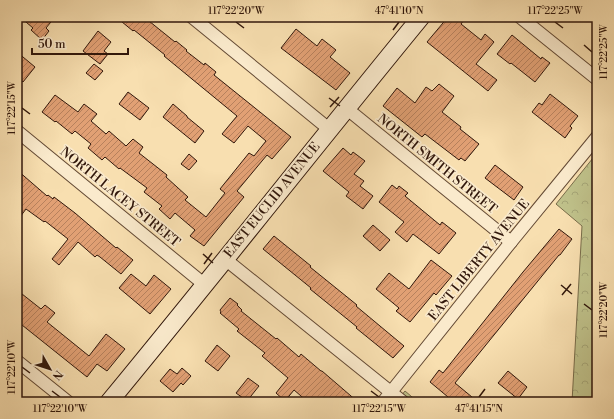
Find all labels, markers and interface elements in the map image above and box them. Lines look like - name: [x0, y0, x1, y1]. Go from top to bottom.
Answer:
- text: 117°22'20"W: [208, 5, 265, 17]
- text: 47°41'10"N: [375, 5, 424, 17]
- text: 117°22'25"W: [528, 5, 583, 17]
- text: 117°22'25"W: [598, 24, 610, 79]
- scale bar: [32, 30, 128, 56]
- text: 50 m: [38, 37, 66, 52]
- text: 117°22'15"W: [6, 80, 18, 135]
- street label: NORTH SMITH STREET: [374, 111, 500, 217]
- street label: EAST EUCLID AVENUE: [220, 139, 324, 261]
- street label: NORTH LACEY STREET: [57, 144, 183, 250]
- street label: EAST LIBERTY AVENUE: [425, 196, 533, 324]
- text: 117°22'20"W: [598, 281, 610, 338]
- text: 117°22'10"W: [6, 339, 18, 394]
- north arrow: [30, 349, 70, 389]
- text: N: [49, 367, 65, 383]
- text: 117°22'10"W: [33, 403, 88, 415]
- text: 117°22'15"W: [352, 403, 407, 415]
- text: 47°41'15"N: [455, 403, 504, 415]

